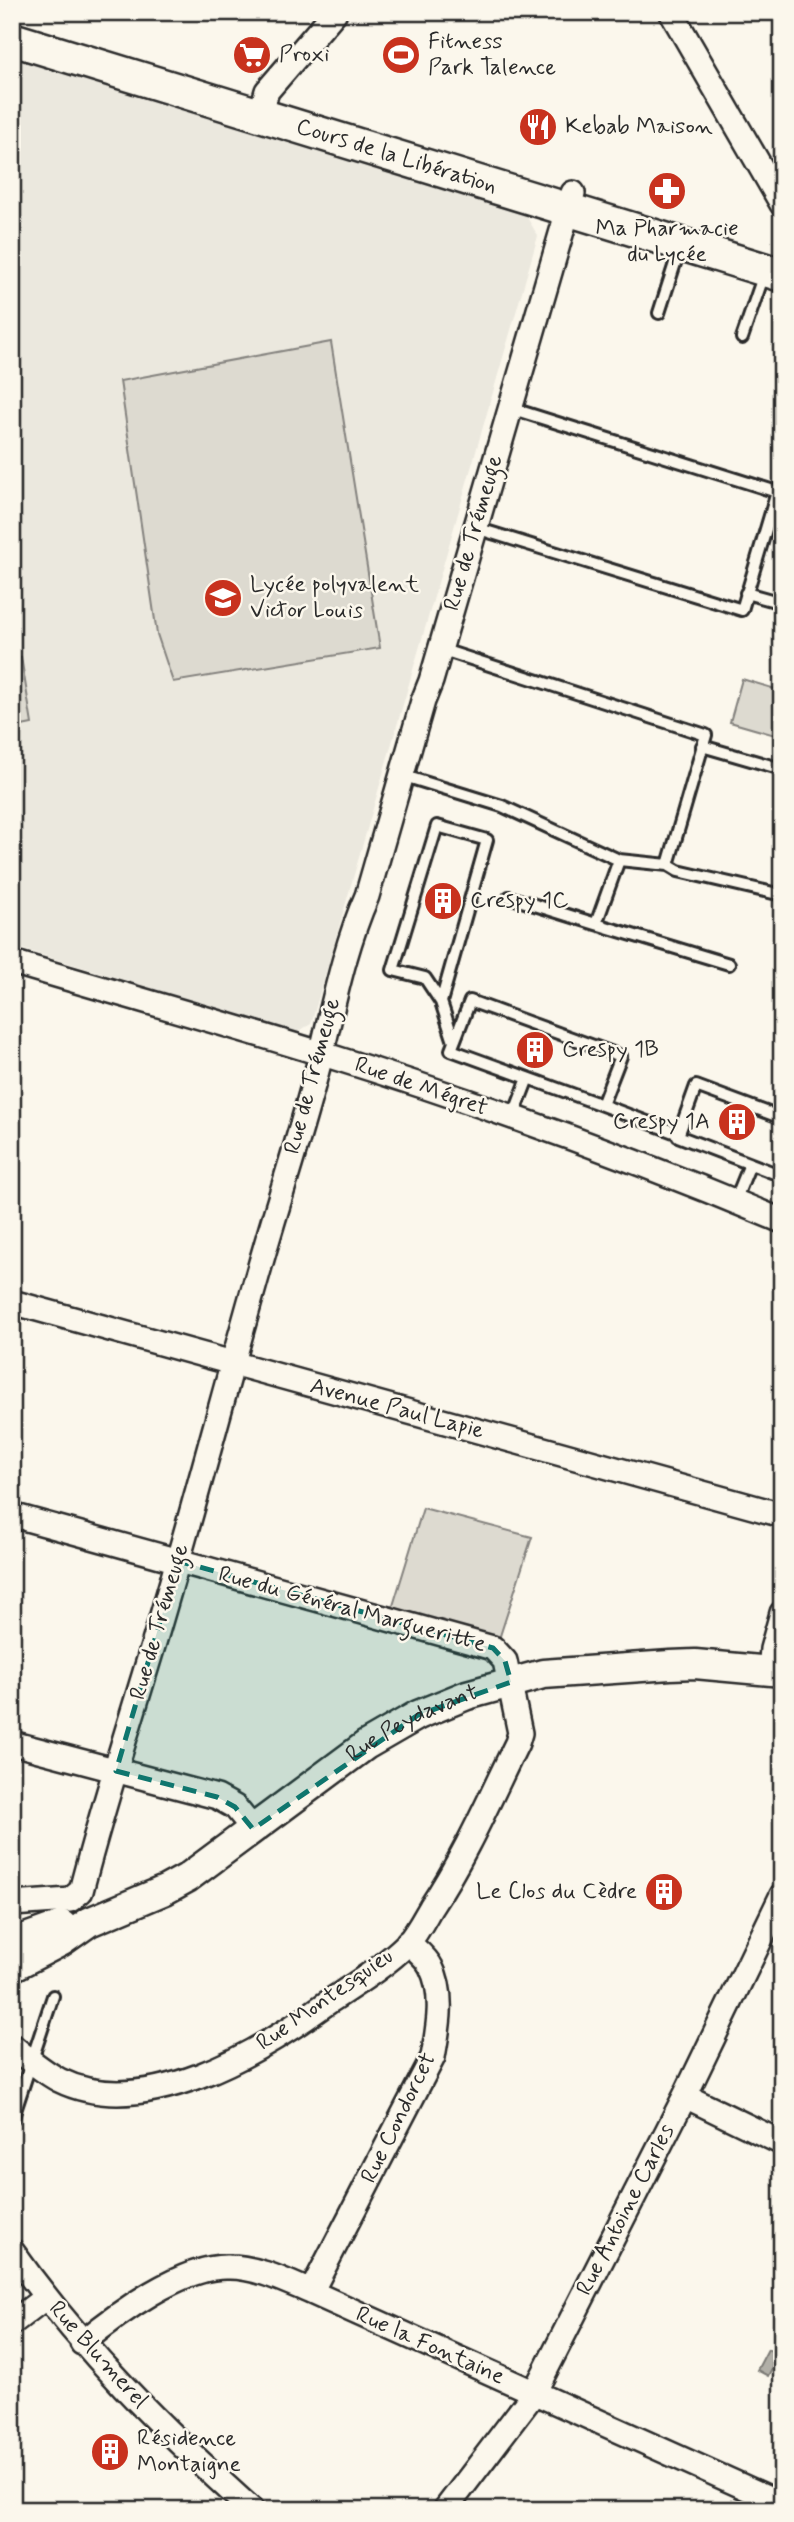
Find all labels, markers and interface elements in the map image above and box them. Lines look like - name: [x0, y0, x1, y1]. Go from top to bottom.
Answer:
- place label: Fitness Park Talence: [428, 27, 556, 83]
- supermarket icon: Proxi: [231, 34, 273, 76]
- sports icon: Fitness Park Talence: [380, 34, 422, 76]
- place label: Proxi: [279, 40, 329, 70]
- restaurant icon: Kebab Maison: [517, 106, 559, 148]
- street label: Cours de la Libération: [292, 112, 500, 202]
- place label: Kebab Maison: [565, 112, 713, 142]
- pharmacy icon: Ma Pharmacie du Lycée: [646, 170, 688, 212]
- place label: Ma Pharmacie du Lycée: [595, 214, 739, 270]
- street label: Rue de Trémeuge: [437, 451, 513, 615]
- place label: Lycée polyvalent Victor Louis: [250, 570, 419, 626]
- school or university icon: Lycée polyvalent Victor Louis: [202, 577, 244, 619]
- building icon: Crespy 1C: [422, 880, 464, 922]
- place label: Crespy 1C: [470, 886, 569, 916]
- street label: Rue de Trémeuge: [278, 994, 350, 1158]
- building icon: Crespy 1B: [514, 1029, 556, 1071]
- place label: Crespy 1B: [562, 1035, 659, 1065]
- street label: Rue de Mégret: [350, 1050, 492, 1124]
- building icon: Crespy 1A: [716, 1101, 758, 1143]
- place label: Crespy 1A: [613, 1107, 710, 1137]
- street label: Avenue Paul Lapie: [307, 1371, 487, 1447]
- street label: Rue de Trémeuge: [123, 1540, 199, 1704]
- street label: Rue du Général Margueritte: [214, 1560, 489, 1662]
- street label: Rue Peydavant: [340, 1678, 481, 1770]
- building icon: Le Clos du Cèdre: [643, 1871, 685, 1913]
- place label: Le Clos du Cèdre: [476, 1877, 637, 1907]
- street label: Rue Montesquieu: [251, 1942, 399, 2058]
- street label: Rue Condorcet: [354, 2048, 444, 2188]
- street label: Rue Antoine Carles: [570, 2119, 682, 2301]
- street label: Rue Blumerel: [42, 2295, 154, 2415]
- street label: Rue la Fontaine: [351, 2300, 509, 2392]
- place label: Résidence Montaigne: [137, 2424, 241, 2480]
- building icon: Résidence Montaigne: [89, 2431, 131, 2473]

